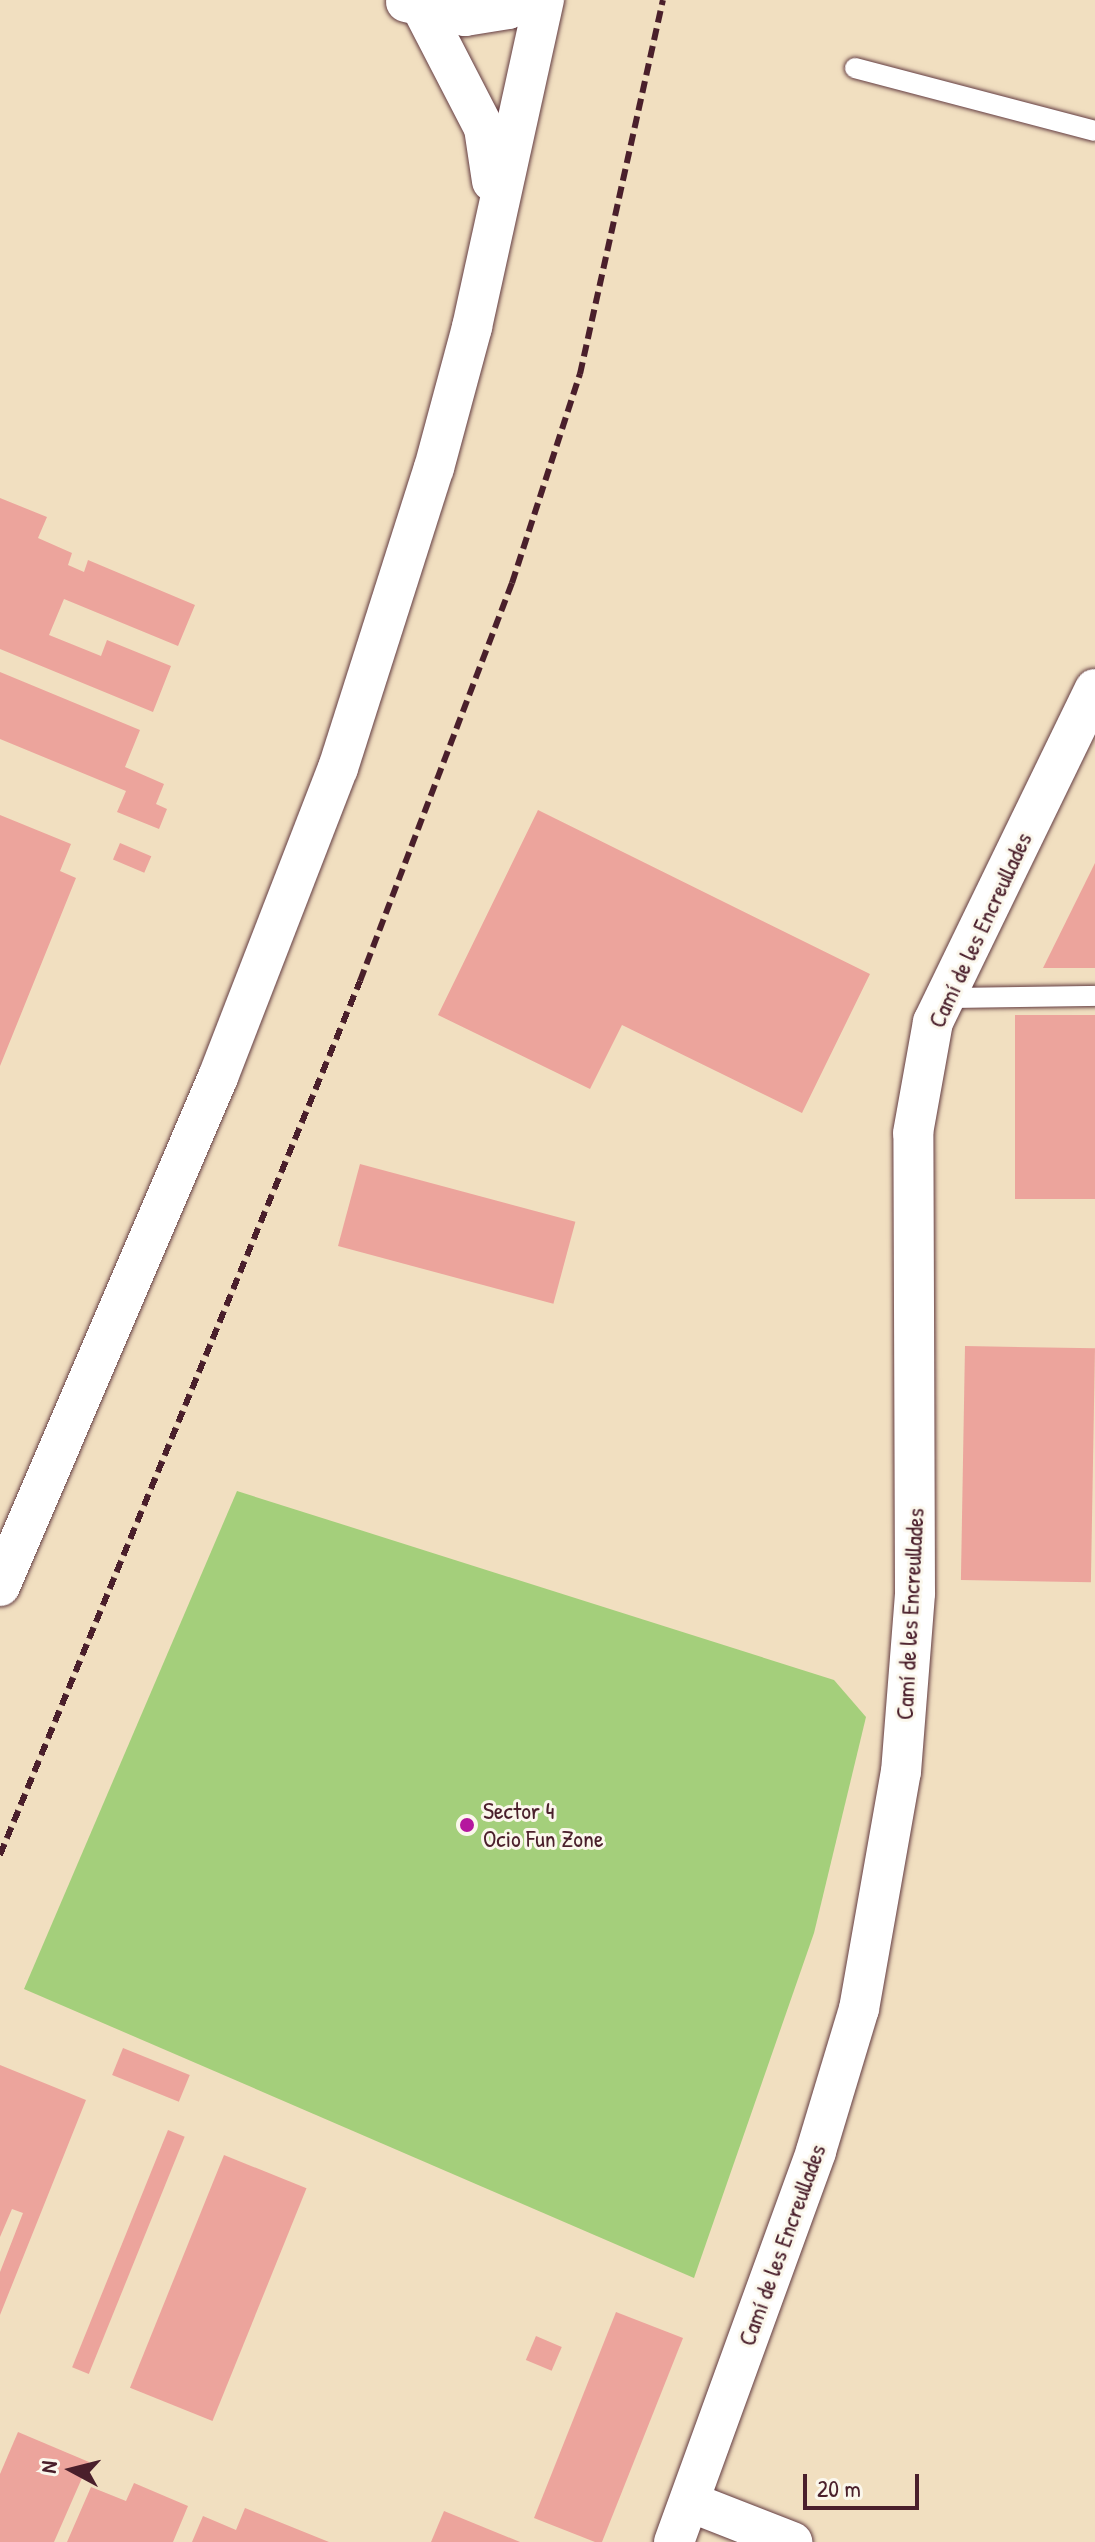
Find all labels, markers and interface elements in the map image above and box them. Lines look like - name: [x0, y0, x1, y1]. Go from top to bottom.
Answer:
- street label: Camí de les Encreullades: [922, 828, 1038, 1032]
- street label: Camí de les Encreullades: [890, 1507, 930, 1721]
- place label: Sector 4 Ocio Fun Zone: [483, 1797, 603, 1853]
- marker: Sector 4 Ocio Fun Zone: [458, 1816, 476, 1834]
- street label: Camí de les Encreullades: [732, 2140, 832, 2350]
- north arrow: [32, 2430, 112, 2510]
- scale bar: [807, 2458, 923, 2508]
- text: N: [33, 2459, 64, 2475]
- text: 20 m: [817, 2472, 861, 2504]

